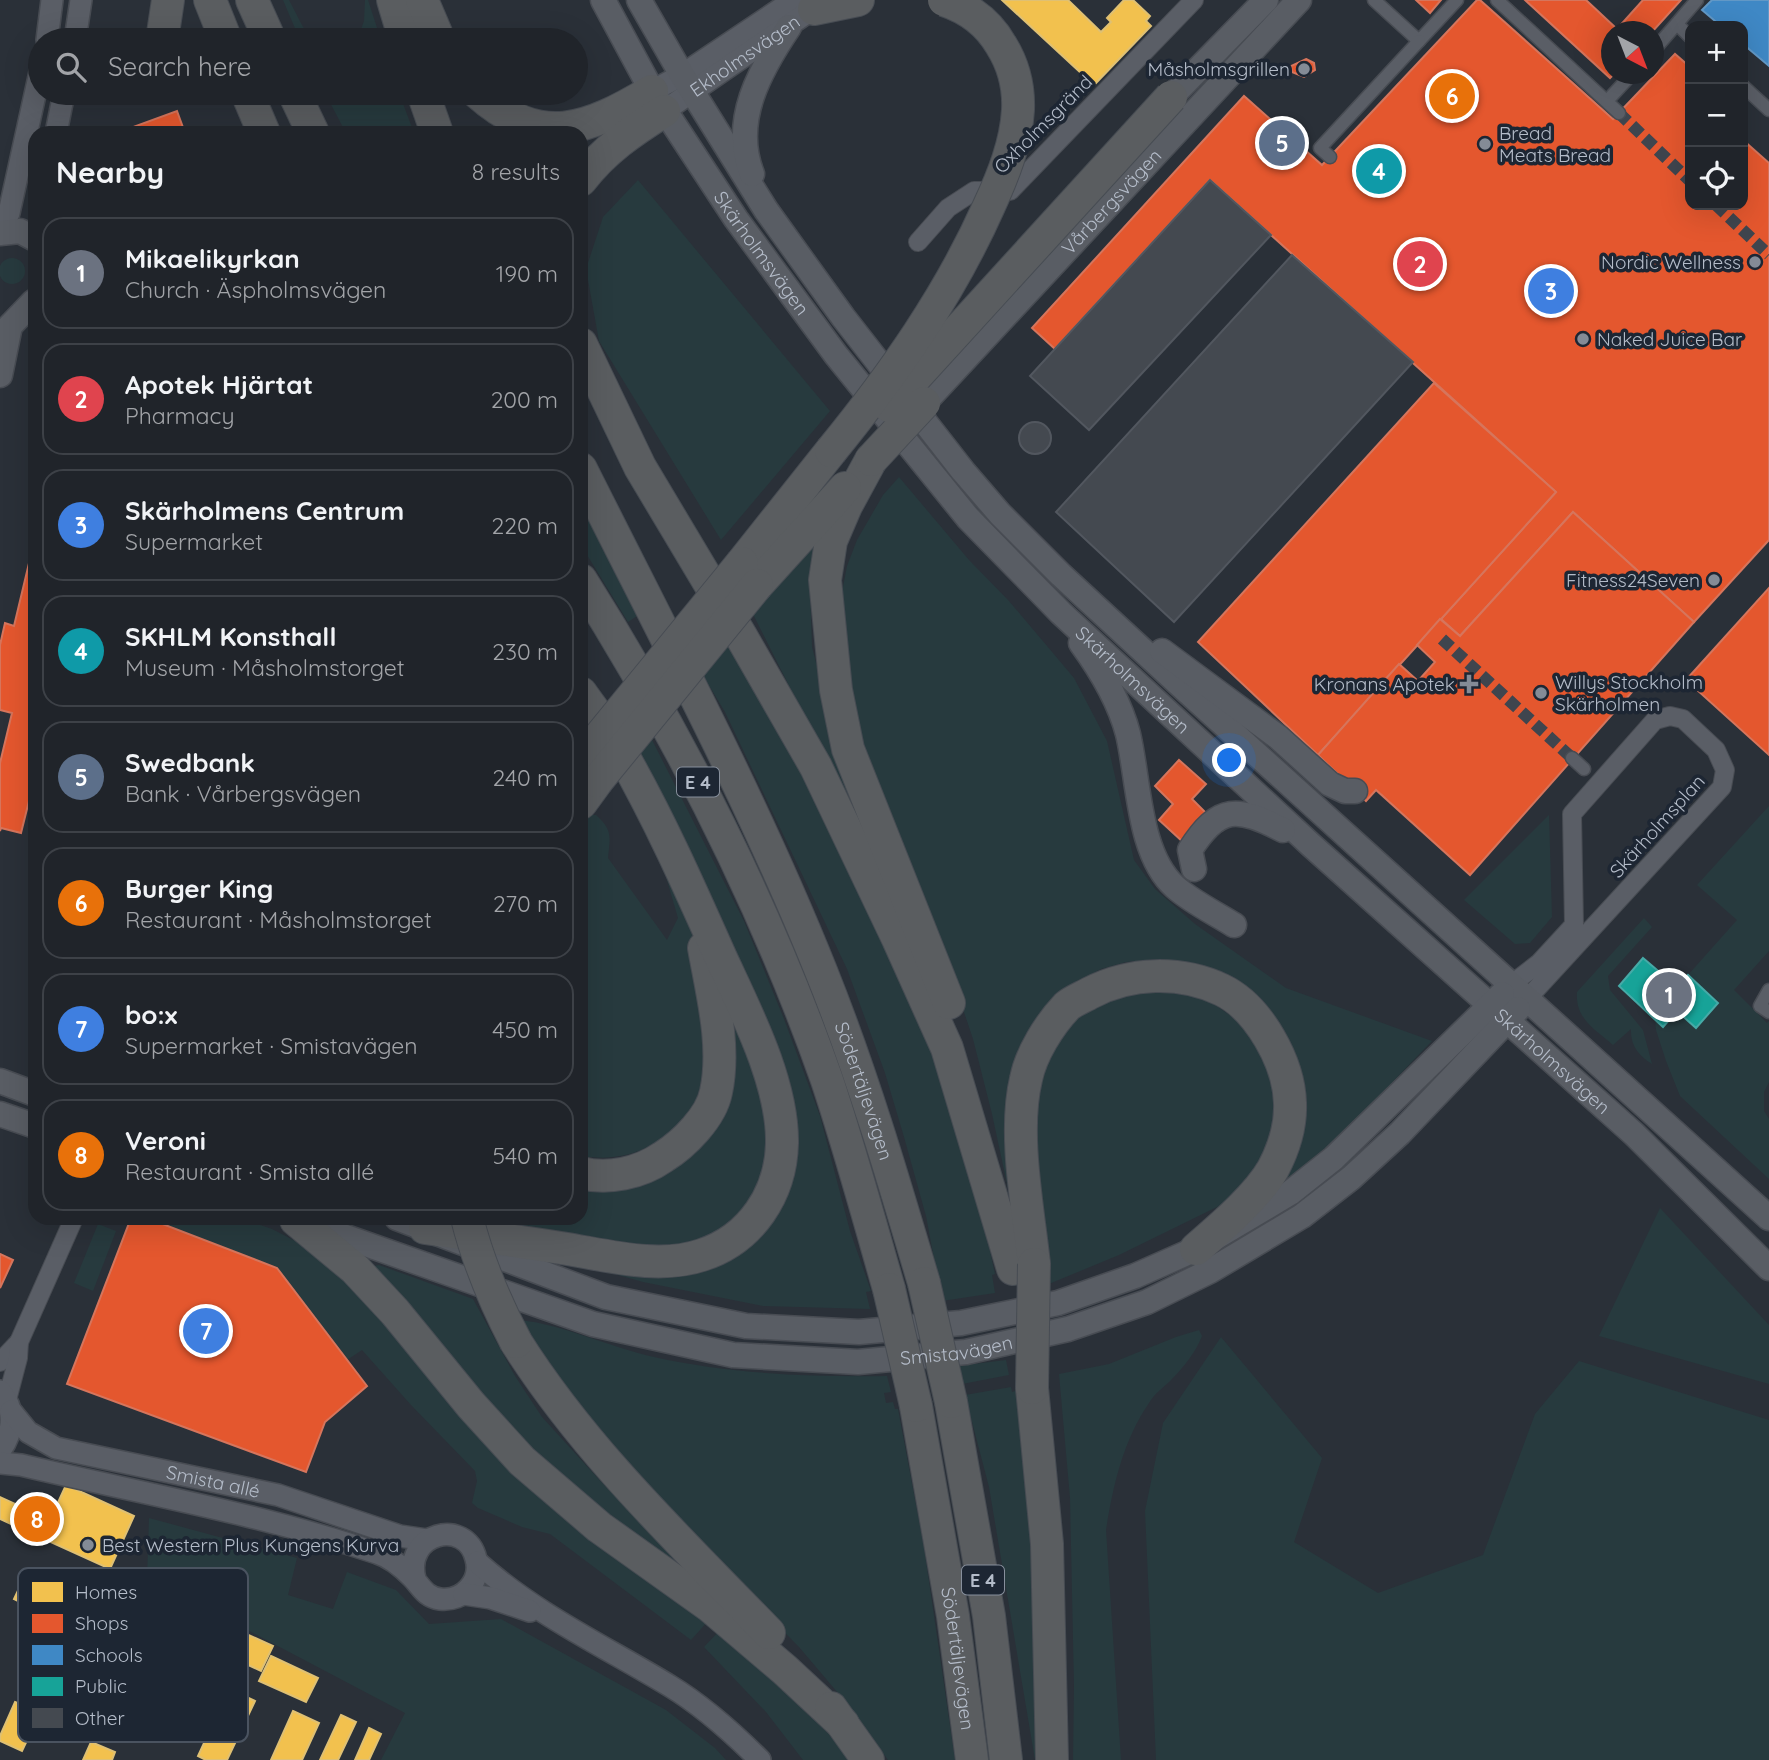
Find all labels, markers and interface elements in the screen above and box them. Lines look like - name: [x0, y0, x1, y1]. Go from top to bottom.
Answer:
- street label: Ekholmsvägen: [685, 9, 805, 102]
- north arrow: [1601, 21, 1664, 84]
- map controls: [1685, 21, 1748, 210]
- button: +: [1685, 21, 1748, 84]
- search box: [28, 28, 588, 105]
- icon: search: [52, 48, 90, 86]
- text: Search here: [108, 50, 252, 83]
- place label: Måsholmsgrillen: [1147, 57, 1290, 81]
- marker: Måsholmsgrillen: [1296, 61, 1312, 77]
- street label: Oxholmsgränd: [989, 70, 1097, 178]
- pin: 6: [1429, 70, 1475, 122]
- button: −: [1685, 84, 1748, 147]
- pin: 5: [1259, 117, 1305, 169]
- place label: Bread Meats Bread: [1499, 121, 1611, 167]
- marker: Bread Meats Bread: [1477, 136, 1493, 152]
- street label: Vårbergsvägen: [1056, 144, 1166, 260]
- pin: 4: [1356, 145, 1402, 197]
- button: locate: [1685, 147, 1748, 210]
- text: Nearby: [56, 153, 164, 191]
- text: 8 results: [472, 157, 560, 186]
- street label: Skärholmsvägen: [709, 186, 814, 320]
- pin: 2: [1397, 238, 1443, 290]
- text: Mikaelikyrkan: [125, 242, 300, 275]
- place label: Nordic Wellness: [1601, 250, 1741, 274]
- marker: Nordic Wellness: [1747, 254, 1763, 270]
- text: 1: [77, 259, 85, 288]
- text: 190 m: [496, 259, 558, 288]
- pin: 3: [1528, 265, 1574, 317]
- text: Church · Äspholmsvägen: [125, 275, 386, 304]
- place label: Naked Juice Bar: [1597, 327, 1743, 351]
- marker: Naked Juice Bar: [1575, 331, 1591, 347]
- text: Apotek Hjärtat: [125, 368, 313, 401]
- text: 2: [74, 385, 88, 414]
- text: 200 m: [491, 385, 558, 414]
- text: Pharmacy: [125, 401, 234, 430]
- text: Skärholmens Centrum: [125, 494, 404, 527]
- text: 3: [75, 511, 87, 540]
- text: 220 m: [492, 511, 558, 540]
- text: Supermarket: [125, 527, 263, 556]
- place label: Fitness24Seven: [1566, 568, 1700, 592]
- marker: Fitness24Seven: [1706, 572, 1722, 588]
- text: SKHLM Konsthall: [125, 620, 336, 653]
- street label: Skärholmsvägen: [1071, 621, 1195, 739]
- text: 4: [74, 637, 88, 666]
- text: 230 m: [492, 637, 558, 666]
- text: Museum · Måsholmstorget: [125, 653, 405, 682]
- place label: Willys Stockholm Skärholmen: [1555, 670, 1703, 716]
- place label: Kronans Apotek: [1314, 672, 1455, 696]
- marker: Kronans Apotek: [1461, 676, 1477, 692]
- marker: Willys Stockholm Skärholmen: [1533, 685, 1549, 701]
- your location: [1212, 743, 1246, 777]
- text: Swedbank: [125, 746, 255, 779]
- text: 5: [74, 763, 88, 792]
- text: 240 m: [493, 763, 558, 792]
- road number: E 4: [677, 768, 719, 796]
- street label: Skärholmsplan: [1604, 769, 1710, 883]
- text: Bank · Vårbergsvägen: [125, 779, 361, 808]
- text: Burger King: [125, 872, 273, 905]
- text: 6: [75, 889, 87, 918]
- text: 270 m: [493, 889, 558, 918]
- text: Restaurant · Måsholmstorget: [125, 905, 432, 934]
- pin: 1: [1646, 969, 1692, 1021]
- text: bo:x: [125, 998, 177, 1031]
- street label: Skärholmsvägen: [1490, 1003, 1615, 1119]
- text: 7: [75, 1015, 87, 1044]
- text: 450 m: [492, 1015, 558, 1044]
- street label: Södertäljevägen: [830, 1018, 898, 1163]
- text: Supermarket · Smistavägen: [125, 1031, 418, 1060]
- text: Veroni: [125, 1124, 206, 1157]
- text: 8: [75, 1141, 87, 1170]
- text: 540 m: [492, 1141, 558, 1170]
- text: Restaurant · Smista allé: [125, 1157, 374, 1186]
- pin: 7: [183, 1305, 229, 1357]
- street label: Smistavägen: [899, 1330, 1015, 1370]
- street label: Smista allé: [164, 1460, 262, 1503]
- pin: 8: [14, 1493, 60, 1545]
- place label: Best Western Plus Kungens Kurva: [102, 1533, 399, 1557]
- marker: Best Western Plus Kungens Kurva: [80, 1537, 96, 1553]
- road number: E 4: [962, 1566, 1004, 1595]
- legend: [18, 1568, 248, 1742]
- text: Homes: [75, 1580, 137, 1604]
- street label: Södertäljevägen: [936, 1585, 980, 1732]
- text: Shops: [75, 1611, 128, 1635]
- text: Schools: [75, 1643, 143, 1667]
- text: Public: [75, 1674, 127, 1698]
- text: Other: [75, 1706, 126, 1730]

